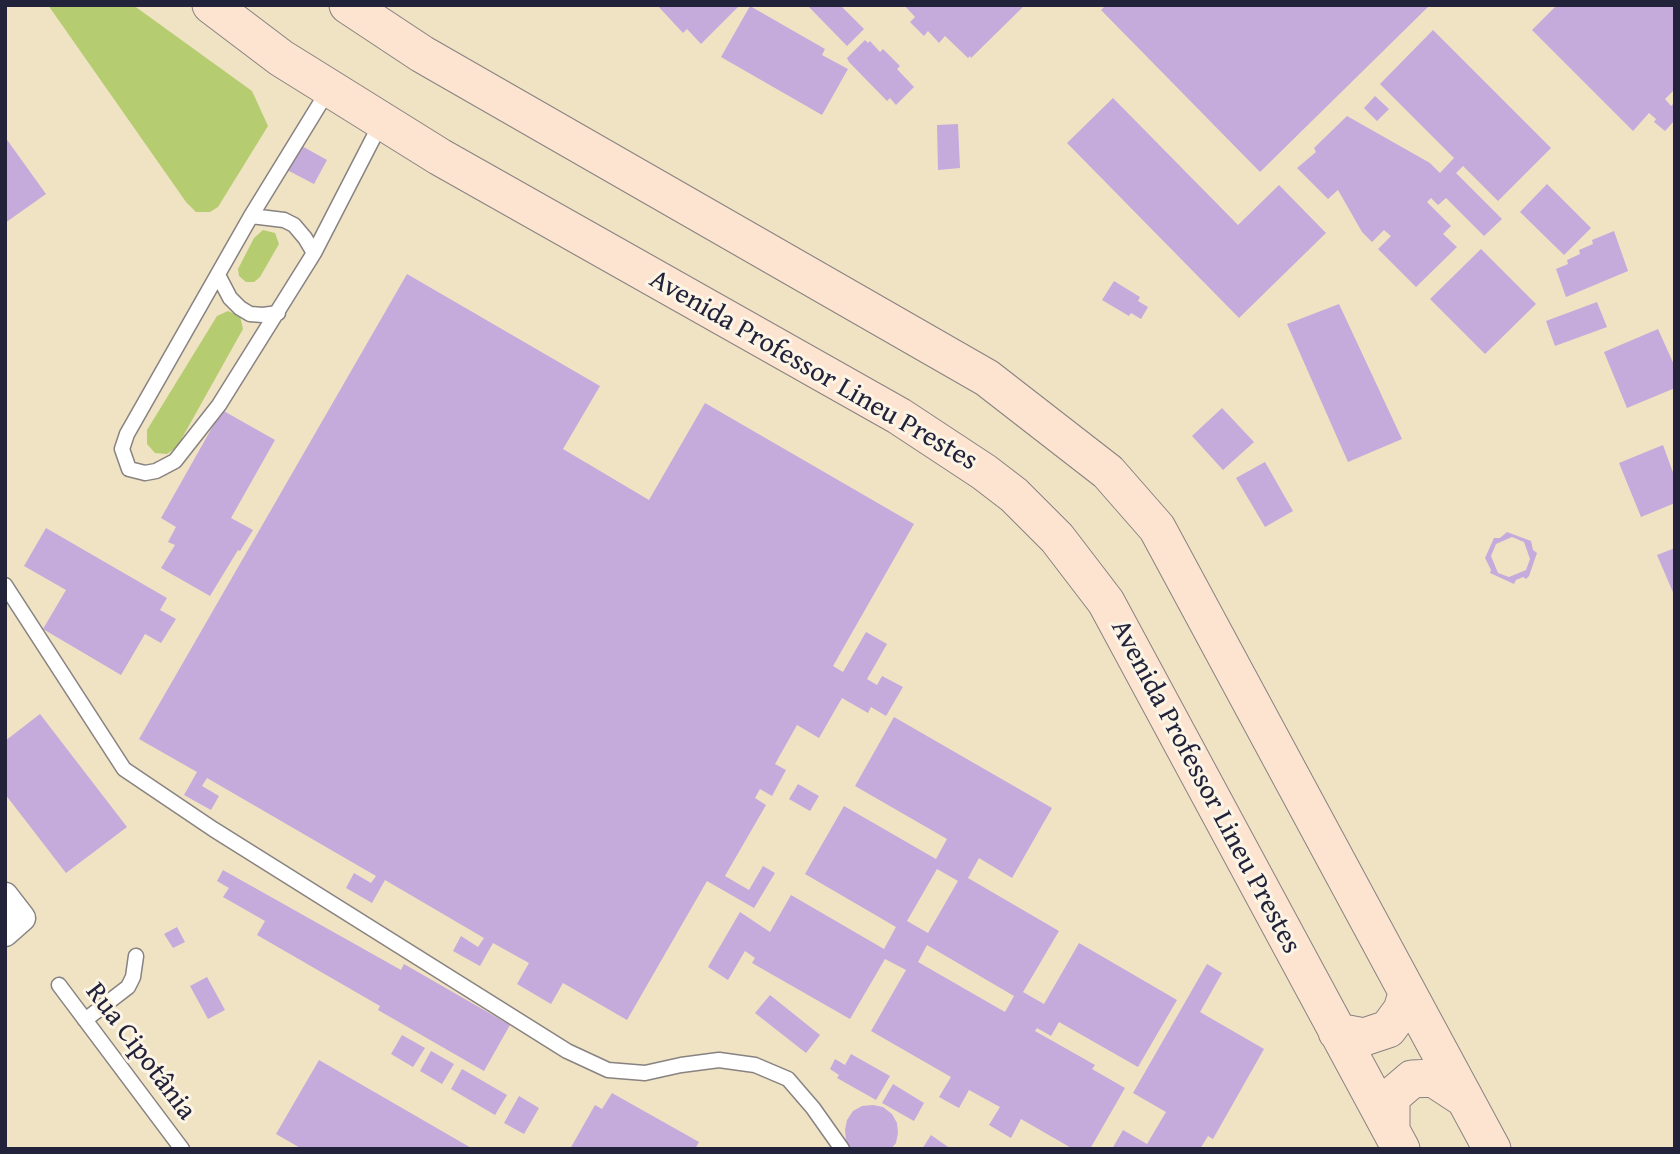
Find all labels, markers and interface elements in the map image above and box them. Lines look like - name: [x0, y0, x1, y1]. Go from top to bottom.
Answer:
- street label: Avenida Professor Lineu Prestes: [643, 263, 983, 479]
- street label: Avenida Professor Lineu Prestes: [1103, 614, 1307, 960]
- street label: Rua Cipotânia: [78, 977, 202, 1127]

